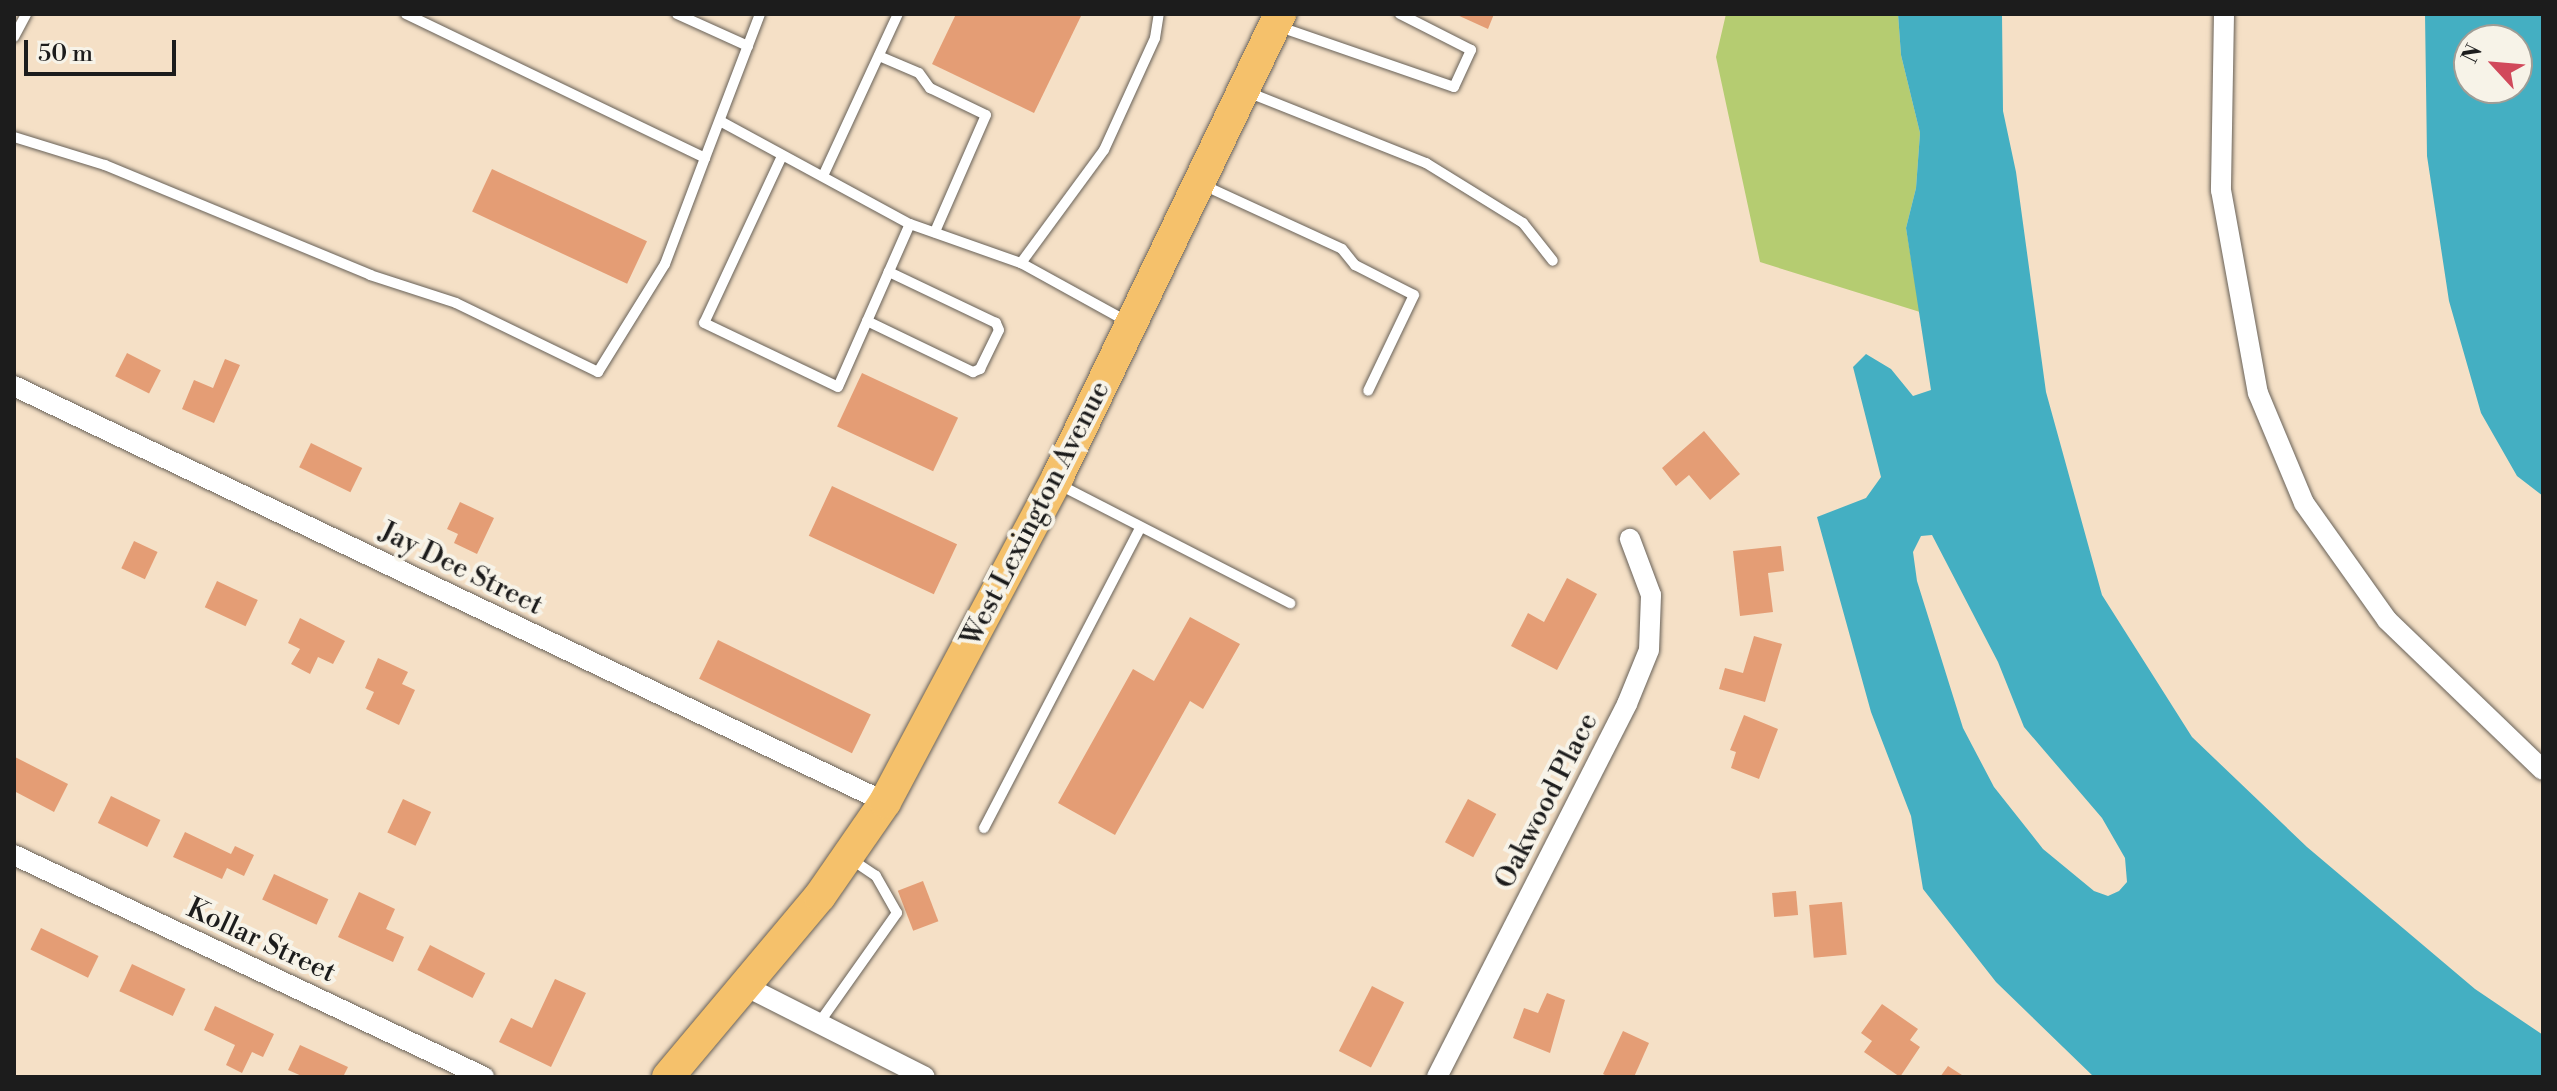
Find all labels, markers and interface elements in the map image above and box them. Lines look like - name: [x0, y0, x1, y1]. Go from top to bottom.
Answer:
- scale bar: [28, 24, 180, 74]
- north arrow: [2453, 24, 2533, 104]
- text: 50 m: [38, 39, 93, 69]
- text: N: [2457, 40, 2489, 68]
- street label: West Lexington Avenue: [954, 376, 1118, 652]
- street label: Jay Dee Street: [374, 515, 548, 623]
- street label: Oakwood Place: [1488, 708, 1606, 894]
- street label: Kollar Street: [181, 892, 341, 990]

